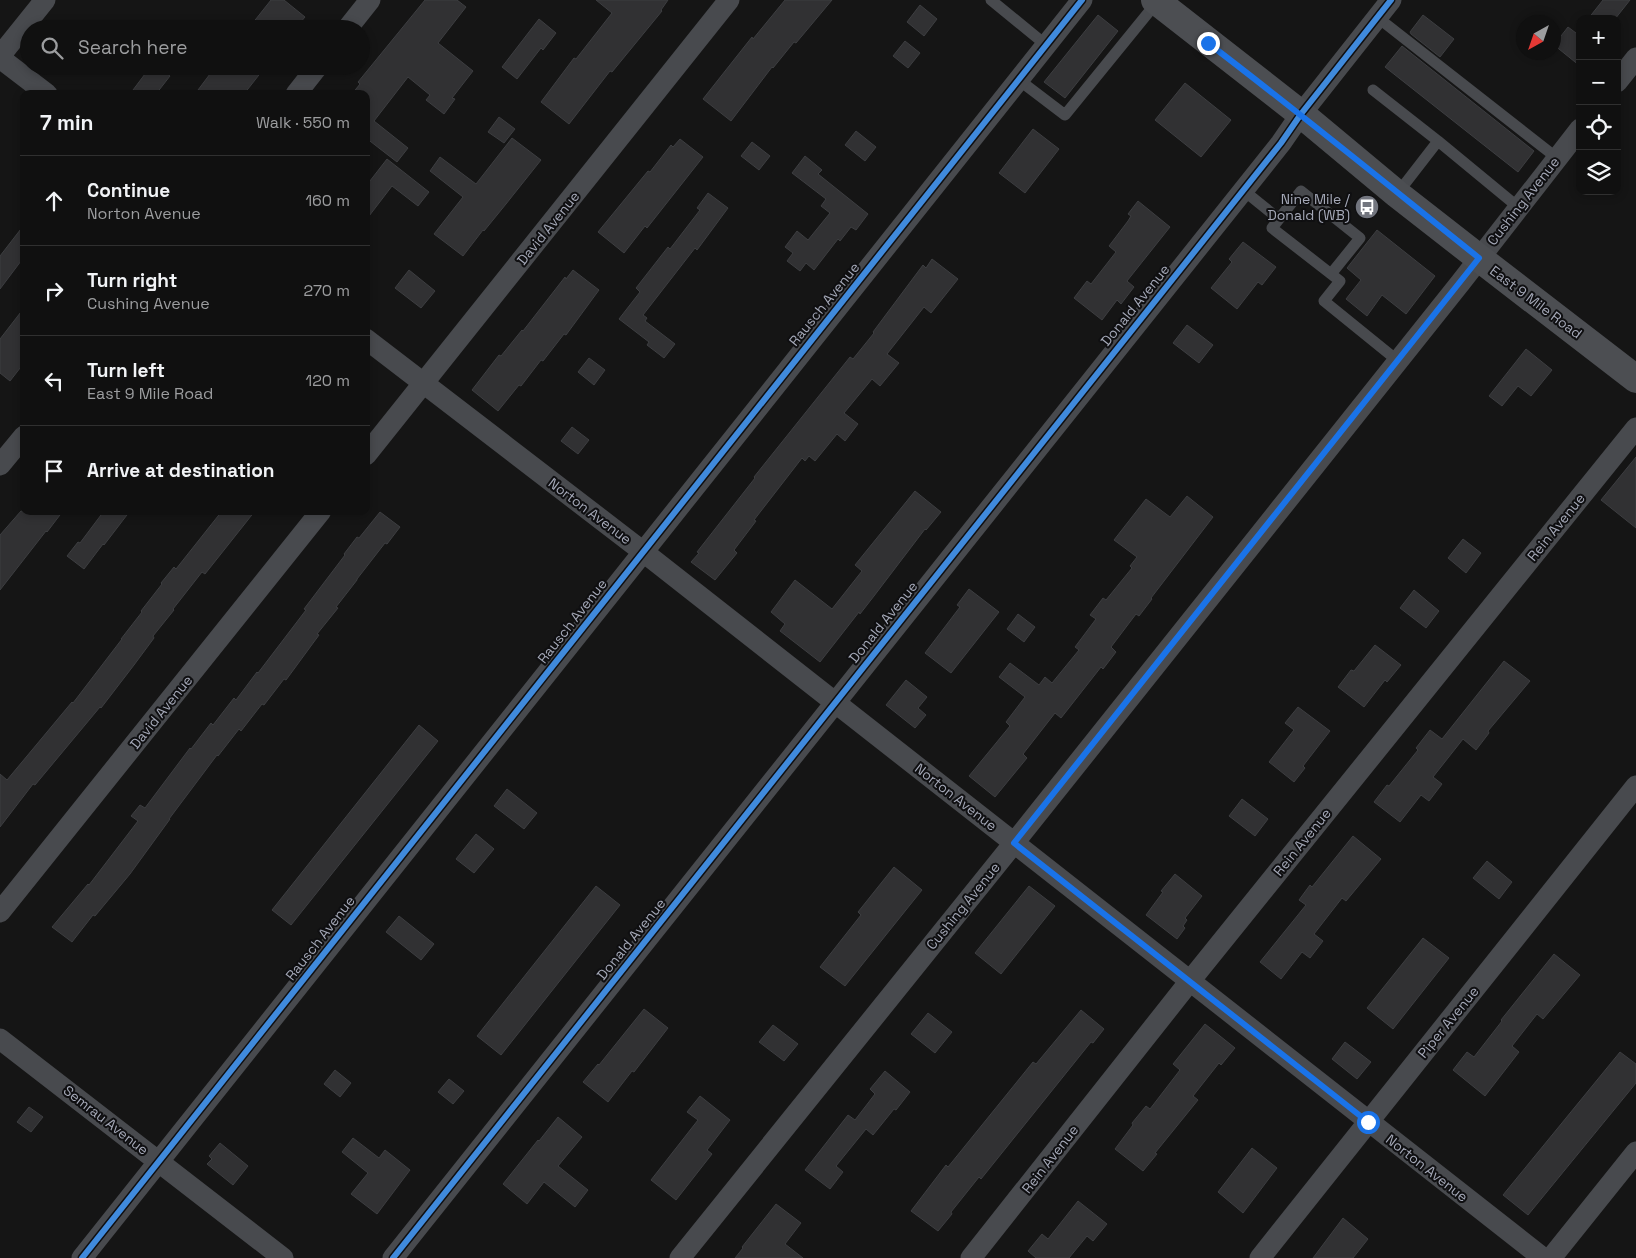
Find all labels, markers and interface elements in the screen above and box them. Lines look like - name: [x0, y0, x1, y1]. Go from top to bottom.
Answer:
- north arrow: [1516, 15, 1561, 60]
- map controls: [1576, 15, 1621, 195]
- button: +: [1576, 15, 1621, 60]
- search box: [20, 20, 370, 75]
- route end: [1197, 32, 1220, 55]
- icon: search: [38, 34, 66, 62]
- text: Search here: [78, 35, 188, 60]
- button: −: [1576, 60, 1621, 105]
- button: locate: [1576, 105, 1621, 150]
- text: 7 min: [40, 109, 93, 136]
- text: Walk · 550 m: [256, 112, 350, 133]
- button: layers: [1576, 150, 1621, 195]
- street label: Cushing Avenue: [1483, 153, 1563, 249]
- text: Continue: [87, 178, 170, 203]
- icon: ahead: [40, 187, 68, 215]
- street label: David Avenue: [513, 187, 583, 269]
- text: 160 m: [305, 190, 350, 211]
- place label: Nine Mile / Donald (WB): [1267, 190, 1351, 224]
- bus stop icon: Nine Mile / Donald (WB): [1354, 194, 1380, 220]
- text: Norton Avenue: [87, 203, 201, 224]
- street label: Rausch Avenue: [785, 259, 863, 349]
- street label: Donald Avenue: [1097, 261, 1173, 349]
- street label: East 9 Mile Road: [1486, 262, 1586, 342]
- text: Turn right: [87, 268, 177, 293]
- icon: right: [40, 277, 68, 305]
- text: 270 m: [303, 280, 350, 301]
- text: Cushing Avenue: [87, 293, 210, 314]
- text: Turn left: [87, 358, 165, 383]
- icon: left: [40, 367, 68, 395]
- text: 120 m: [306, 370, 350, 391]
- text: East 9 Mile Road: [87, 383, 213, 404]
- icon: arrive: [40, 457, 68, 485]
- text: Arrive at destination: [87, 458, 275, 483]
- street label: Norton Avenue: [545, 474, 635, 548]
- street label: Rein Avenue: [1523, 489, 1589, 565]
- street label: Rausch Avenue: [533, 575, 611, 667]
- street label: Donald Avenue: [845, 578, 921, 666]
- street label: David Avenue: [126, 671, 196, 753]
- street label: Norton Avenue: [911, 759, 1001, 835]
- street label: Rein Avenue: [1269, 804, 1335, 880]
- street label: Cushing Avenue: [922, 859, 1004, 953]
- street label: Rausch Avenue: [281, 892, 359, 984]
- street label: Donald Avenue: [593, 895, 669, 983]
- street label: Piper Avenue: [1414, 982, 1482, 1062]
- street label: Semrau Avenue: [60, 1081, 152, 1159]
- route start: [1357, 1111, 1380, 1134]
- street label: Rein Avenue: [1018, 1121, 1082, 1197]
- street label: Norton Avenue: [1382, 1130, 1472, 1206]

